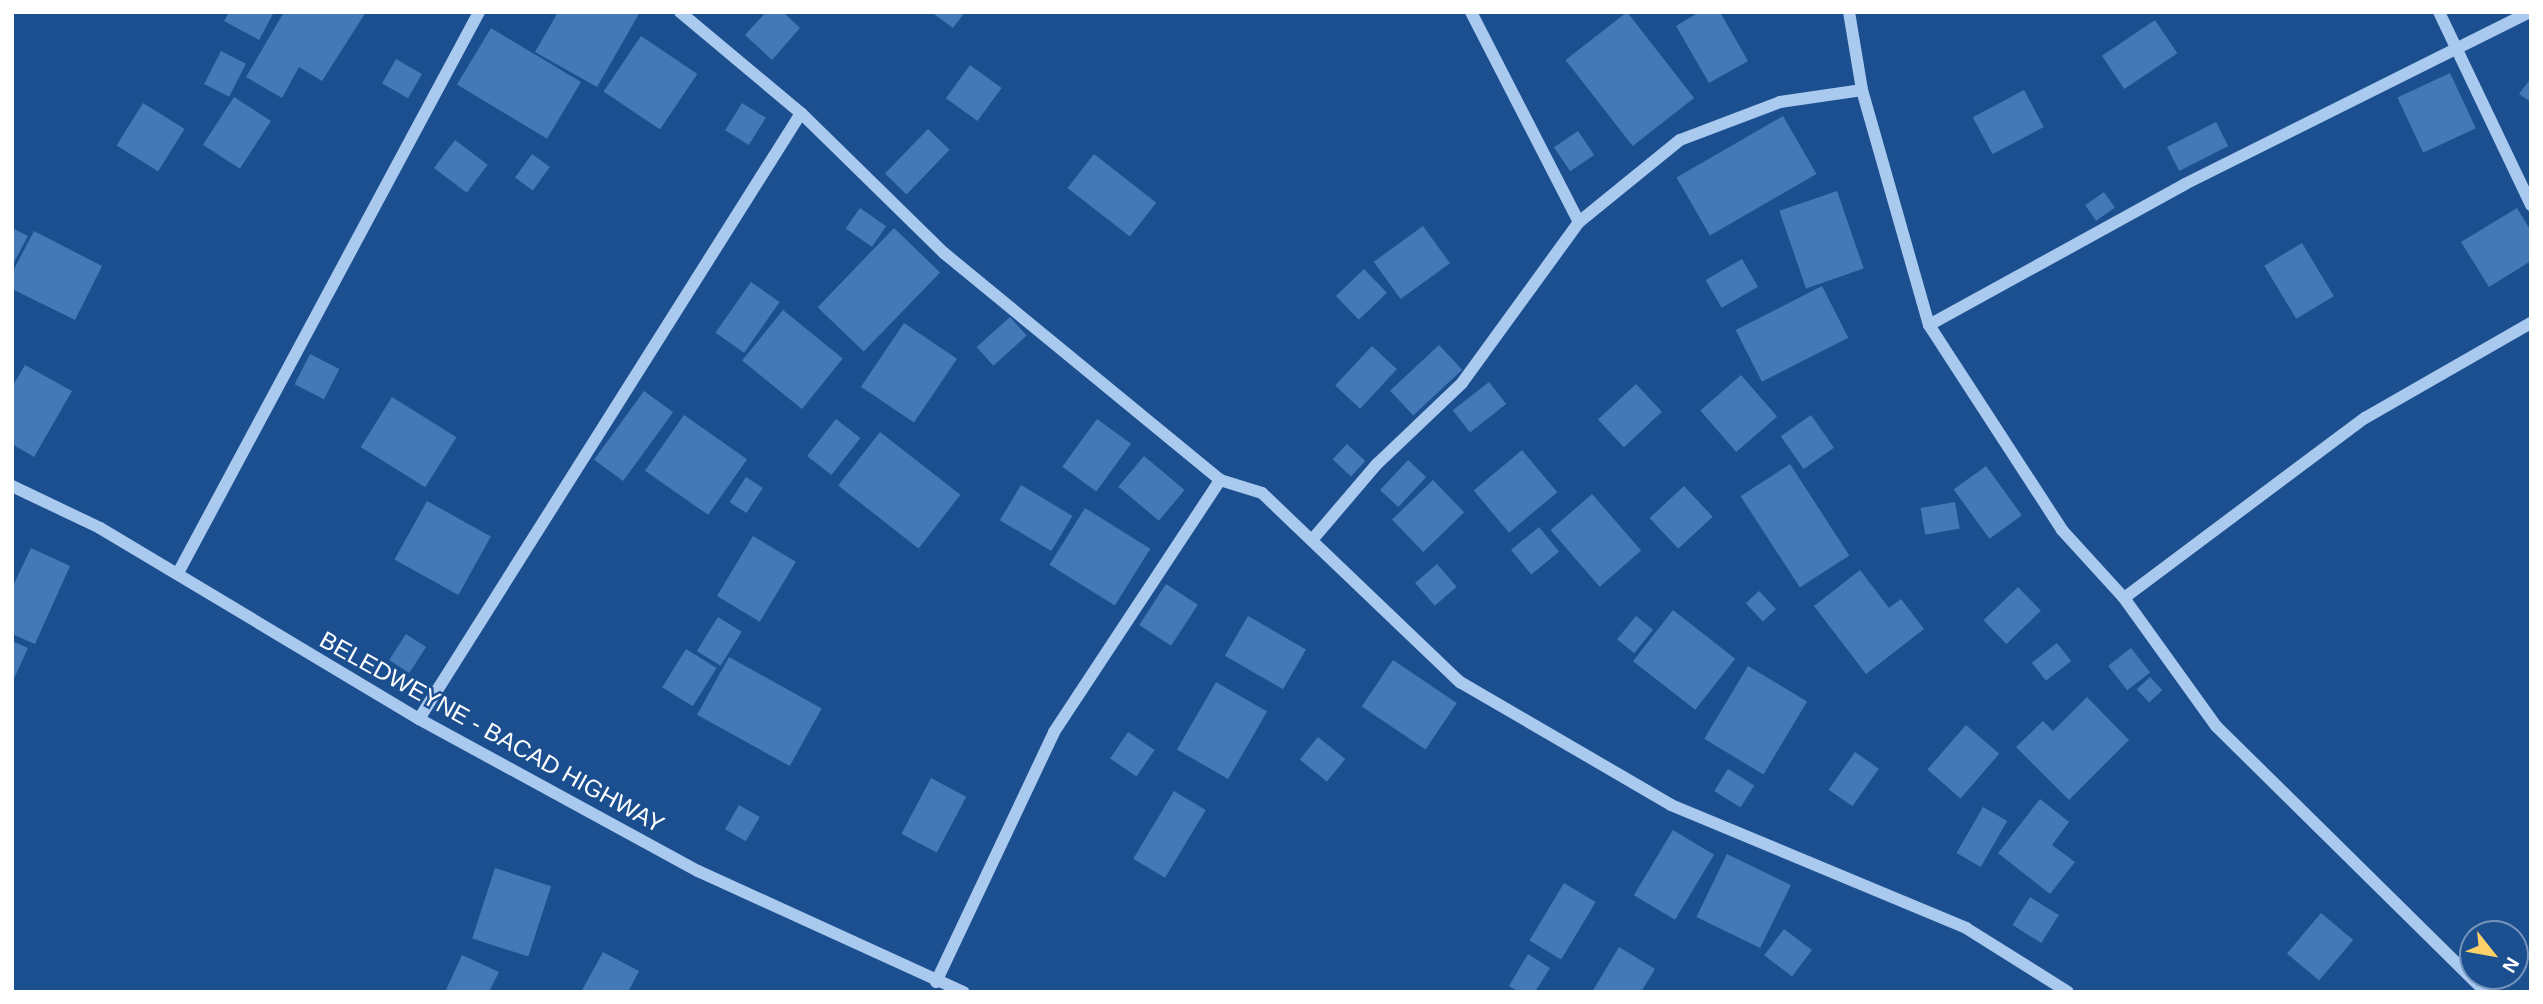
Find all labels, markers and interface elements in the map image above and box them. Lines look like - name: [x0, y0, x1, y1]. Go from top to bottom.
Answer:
- street label: BELEDWEYNE - BACAD HIGHWAY: [315, 625, 669, 839]
- north arrow: [2459, 920, 2529, 990]
- text: N: [2498, 954, 2523, 976]

